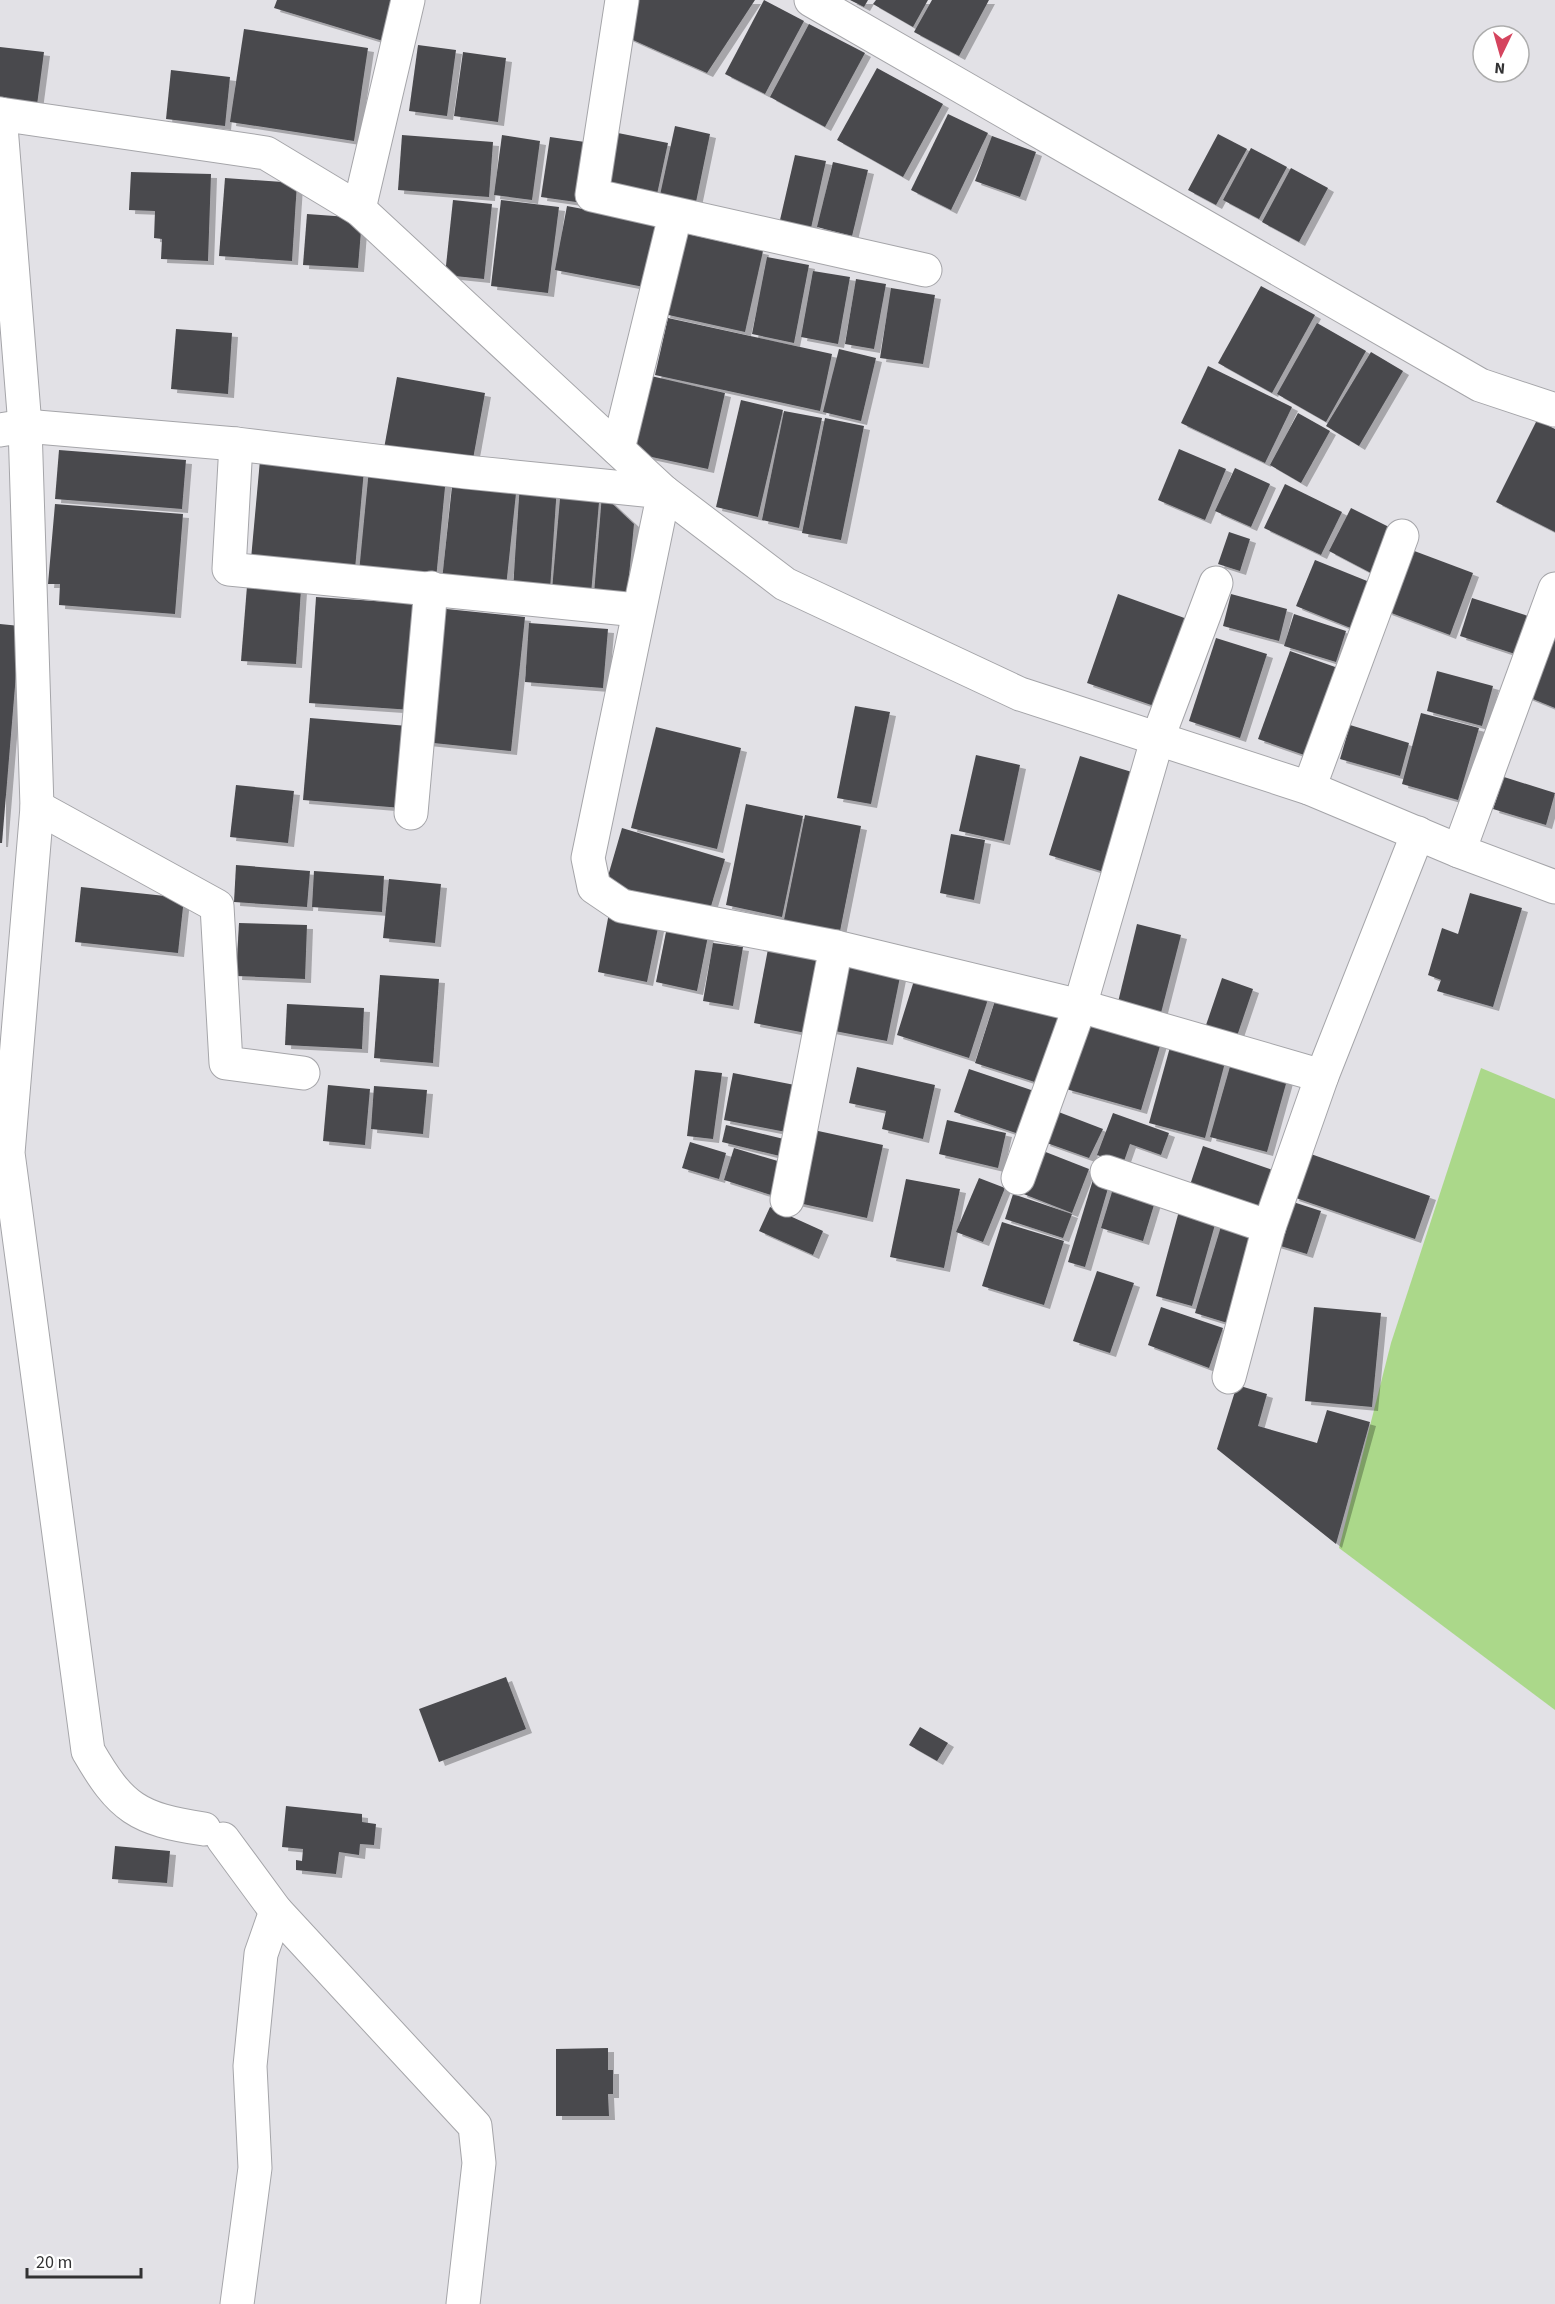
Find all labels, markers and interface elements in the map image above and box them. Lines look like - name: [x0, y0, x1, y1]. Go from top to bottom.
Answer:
- north arrow: [1471, 24, 1531, 84]
- text: N: [1494, 57, 1506, 79]
- scale bar: [27, 2241, 141, 2279]
- text: 20 m: [36, 2250, 72, 2275]

